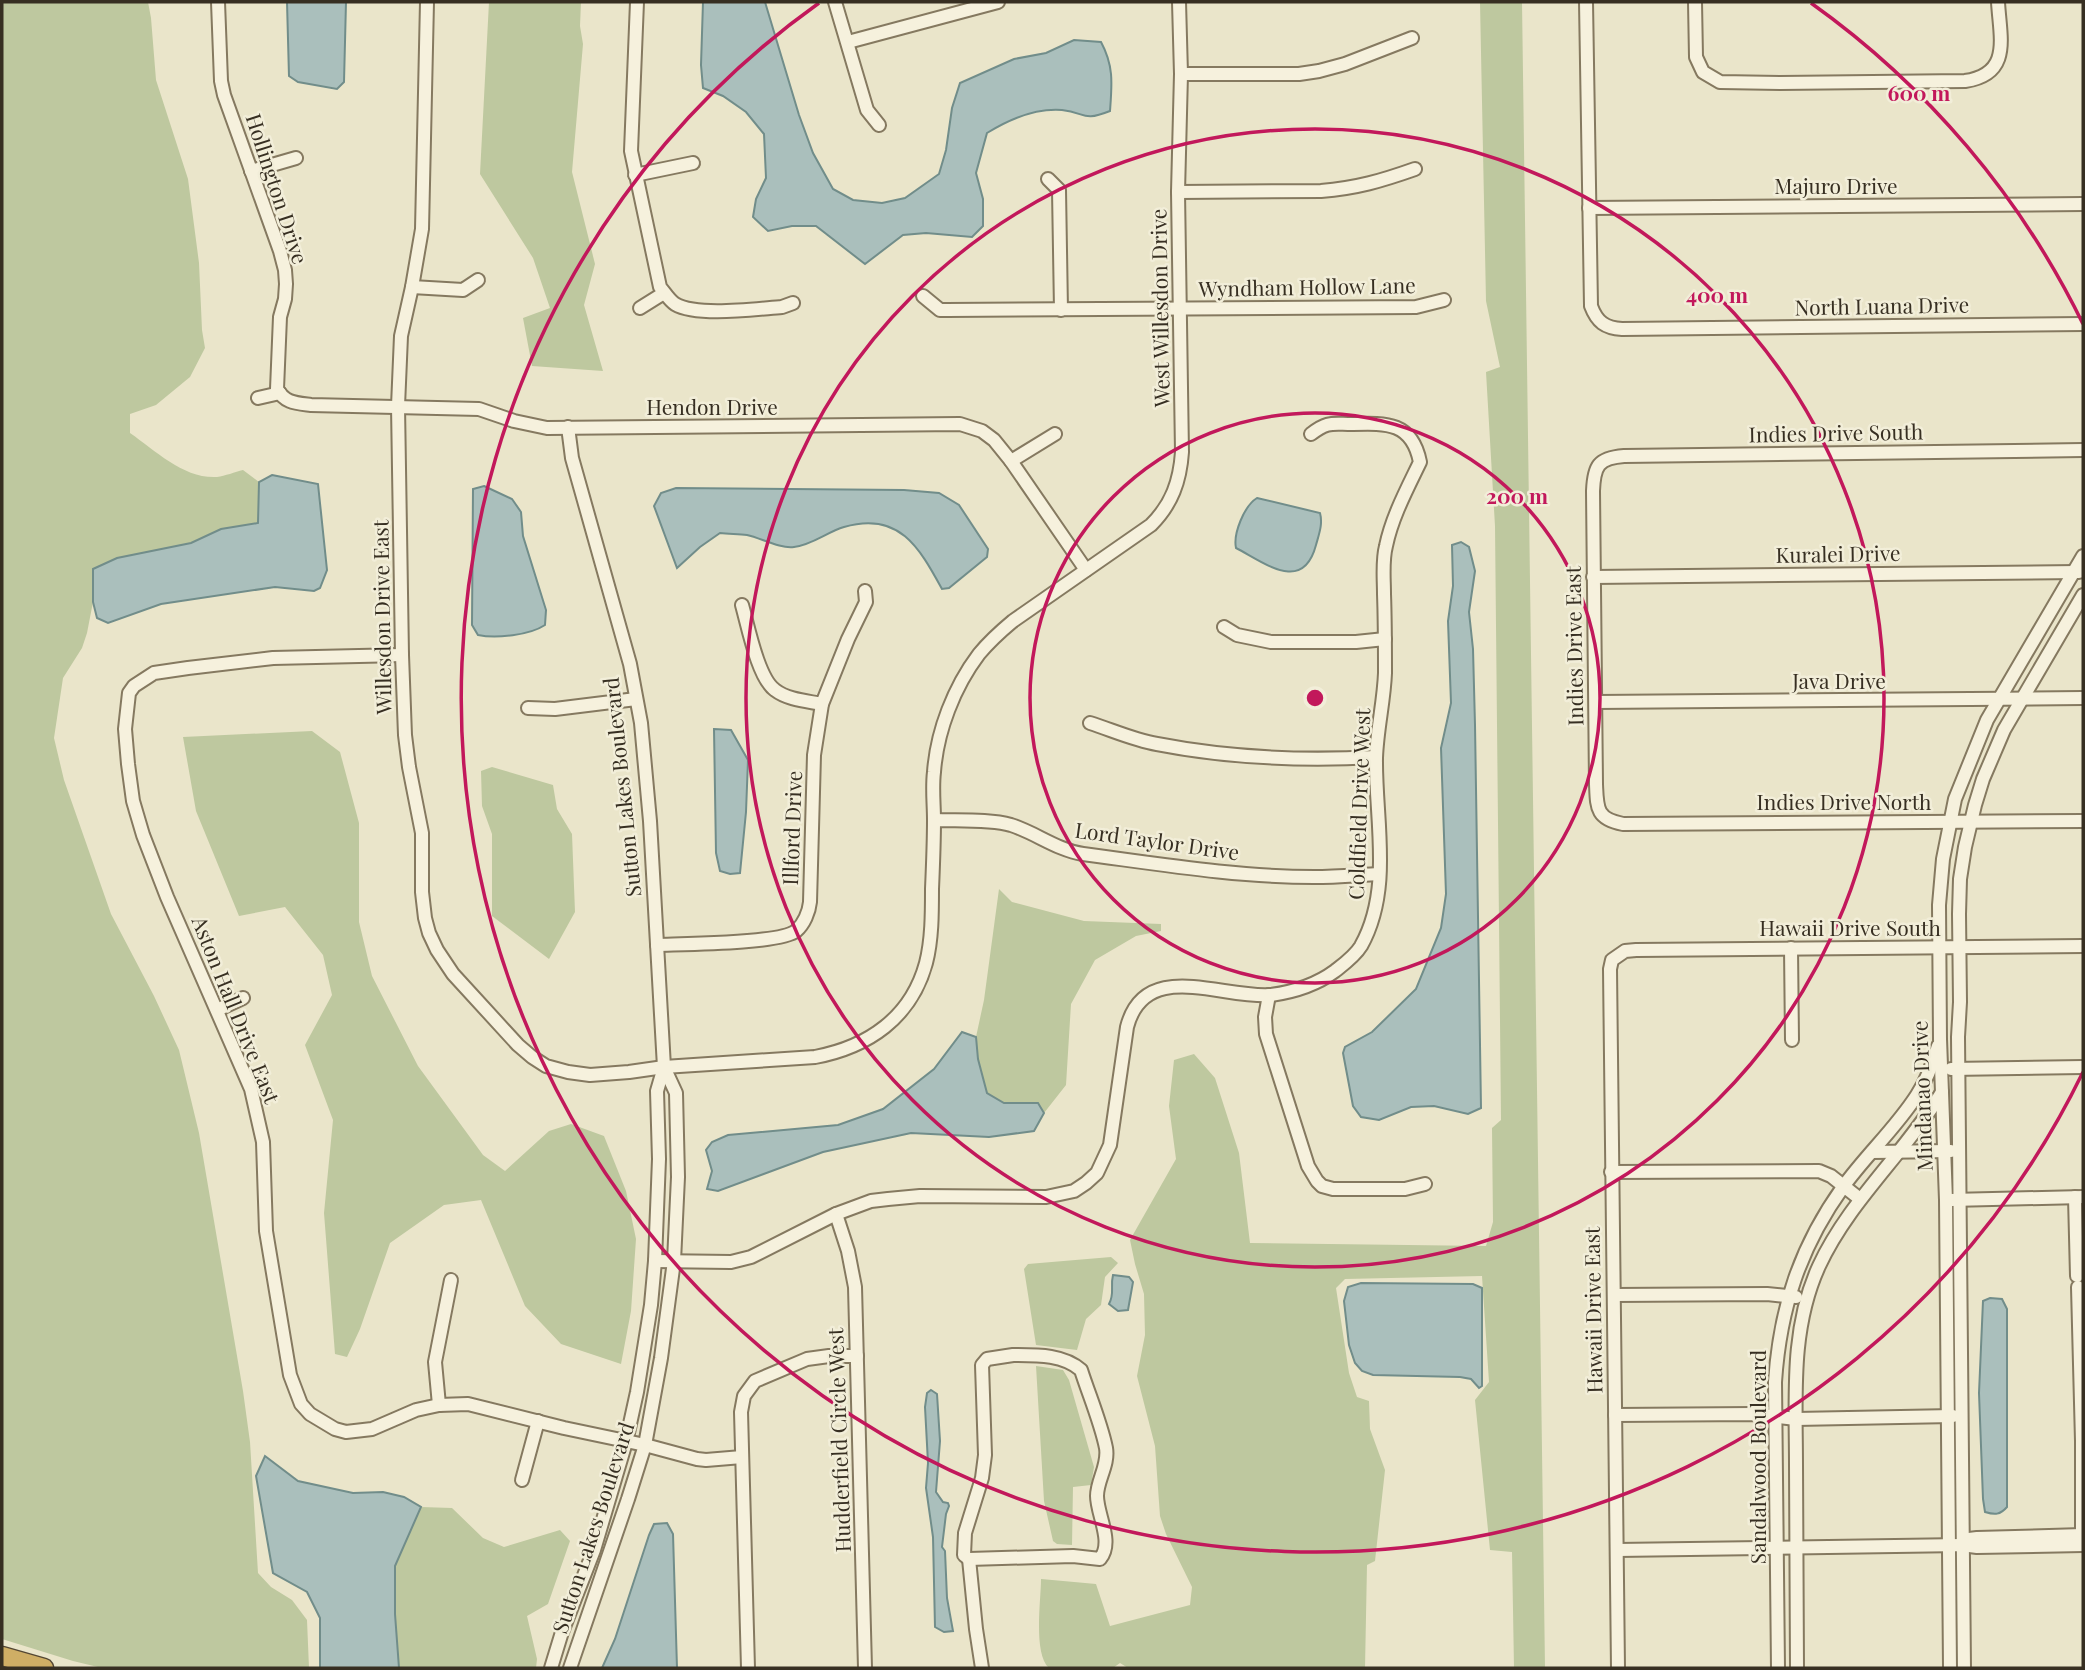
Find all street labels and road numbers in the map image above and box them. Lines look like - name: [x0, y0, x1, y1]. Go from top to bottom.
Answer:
- street label: Hollington Drive: [240, 110, 315, 267]
- street label: Majuro Drive: [1774, 171, 1898, 199]
- street label: West Willesdon Drive: [1143, 209, 1175, 409]
- street label: Wyndham Hollow Lane: [1197, 270, 1416, 302]
- street label: North Luana Drive: [1794, 289, 1970, 321]
- street label: Hendon Drive: [646, 392, 778, 420]
- street label: Indies Drive South: [1748, 416, 1924, 448]
- street label: Willesdon Drive East: [365, 519, 397, 716]
- street label: Kuralei Drive: [1775, 538, 1901, 568]
- street label: Indies Drive East: [1558, 565, 1588, 726]
- street label: Java Drive: [1791, 666, 1886, 694]
- street label: Sutton Lakes Boulevard: [596, 676, 646, 898]
- street label: Coldfield Drive West: [1341, 707, 1375, 900]
- street label: Illford Drive: [775, 770, 807, 886]
- street label: Indies Drive North: [1757, 787, 1932, 815]
- street label: Lord Taylor Drive: [1073, 815, 1241, 865]
- street label: Aston Hall Drive East: [186, 911, 287, 1108]
- street label: Hawaii Drive South: [1759, 913, 1941, 941]
- street label: Mindanao Drive: [1904, 1020, 1938, 1172]
- street label: Hawaii Drive East: [1577, 1226, 1607, 1394]
- street label: Hudderfield Circle West: [820, 1327, 856, 1553]
- street label: Sandalwood Boulevard: [1743, 1350, 1771, 1564]
- street label: Sutton Lakes Boulevard: [545, 1418, 640, 1637]

